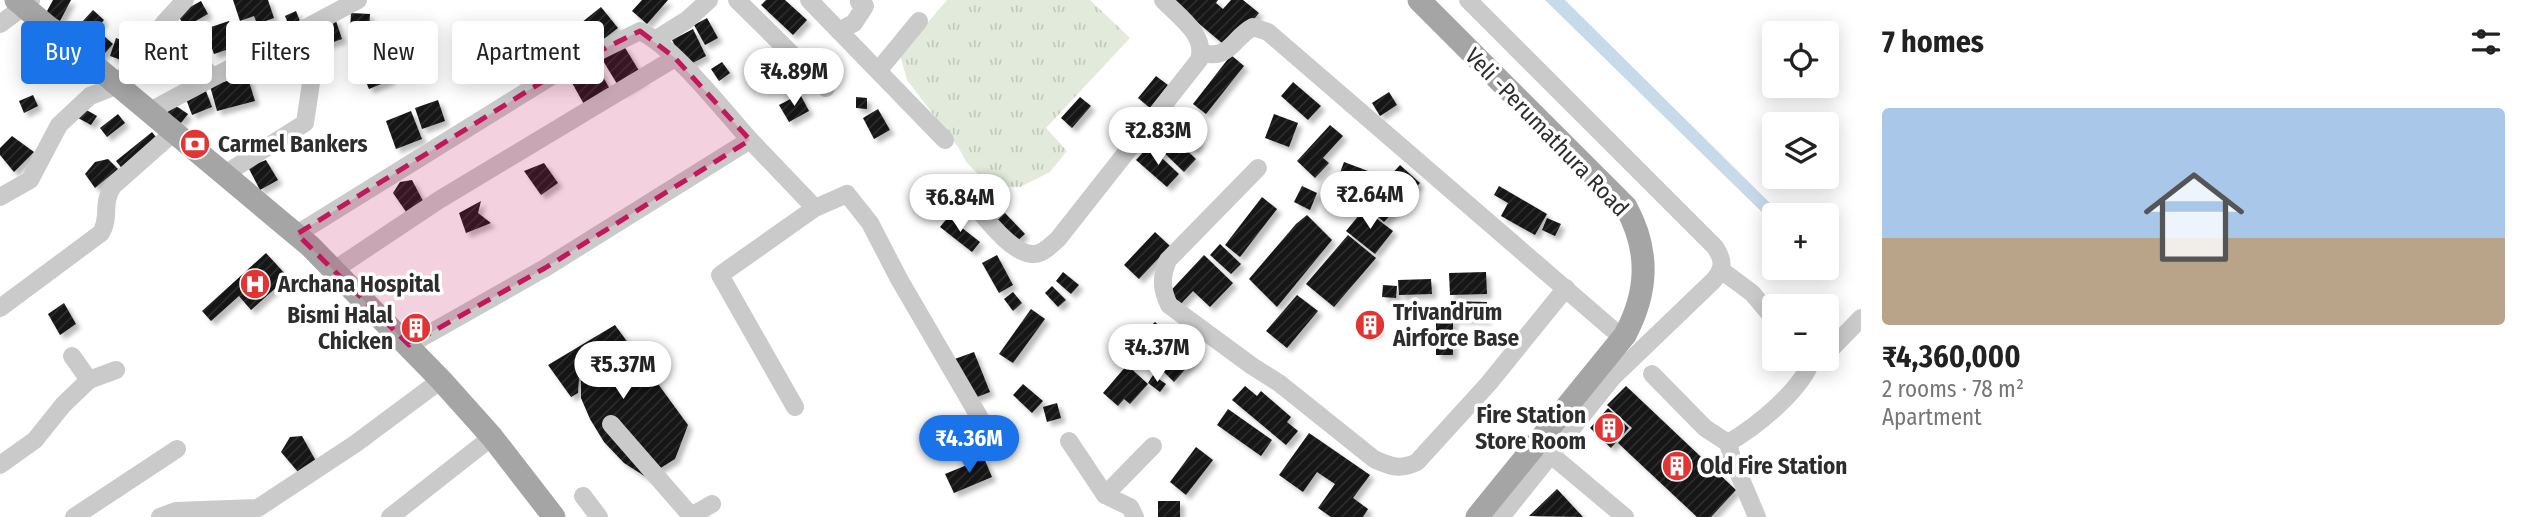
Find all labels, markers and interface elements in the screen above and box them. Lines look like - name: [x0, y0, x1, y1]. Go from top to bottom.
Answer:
- chip: Buy: [21, 21, 105, 84]
- chip: Rent: [119, 21, 212, 84]
- chip: Filters: [226, 21, 334, 84]
- chip: New: [348, 21, 438, 84]
- chip: Apartment: [452, 21, 604, 84]
- map controls: [1762, 21, 1839, 371]
- button: locate: [1762, 21, 1839, 98]
- icon: filters: [2467, 23, 2505, 61]
- text: 7 homes: [1882, 24, 1984, 60]
- street label: Veli -Perumathura Road: [1459, 42, 1635, 222]
- pin: ₹4.89M: [737, 48, 851, 108]
- text: ₹4.89M: [760, 57, 828, 85]
- pin: ₹2.83M: [1101, 108, 1215, 167]
- button: layers: [1762, 112, 1839, 189]
- text: ₹2.83M: [1125, 116, 1191, 144]
- bank icon: Carmel Bankers: [178, 127, 212, 161]
- place label: Carmel Bankers: [218, 130, 368, 158]
- icon: home: [2131, 154, 2257, 280]
- pin: ₹2.64M: [1313, 172, 1427, 231]
- pin: ₹6.84M: [903, 174, 1017, 234]
- text: ₹2.64M: [1336, 180, 1404, 208]
- text: ₹6.84M: [925, 183, 995, 211]
- button: +: [1762, 203, 1839, 280]
- hospital icon: Archana Hospital: [238, 267, 272, 301]
- place label: Archana Hospital: [277, 270, 441, 298]
- button: −: [1762, 294, 1839, 371]
- place label: Trivandrum Airforce Base: [1392, 298, 1520, 352]
- place label: Bismi Halal Chicken: [287, 301, 394, 355]
- building icon: Trivandrum Airforce Base: [1353, 308, 1387, 342]
- building icon: Bismi Halal Chicken: [399, 311, 433, 345]
- pin: ₹4.37M: [1100, 324, 1214, 384]
- text: ₹4.37M: [1124, 333, 1190, 361]
- text: ₹4,360,000: [1882, 339, 2021, 375]
- pin: ₹5.37M: [566, 342, 680, 401]
- text: ₹5.37M: [590, 350, 656, 378]
- text: 2 rooms · 78 m²: [1882, 375, 2024, 403]
- place label: Fire Station Store Room: [1475, 401, 1586, 455]
- text: Apartment: [1882, 403, 1982, 431]
- building icon: Fire Station Store Room: [1592, 411, 1626, 445]
- pin: ₹4.36M: [912, 416, 1026, 475]
- text: ₹4.36M: [935, 424, 1003, 452]
- building icon: Old Fire Station: [1660, 449, 1694, 483]
- place label: Old Fire Station: [1700, 452, 1847, 480]

